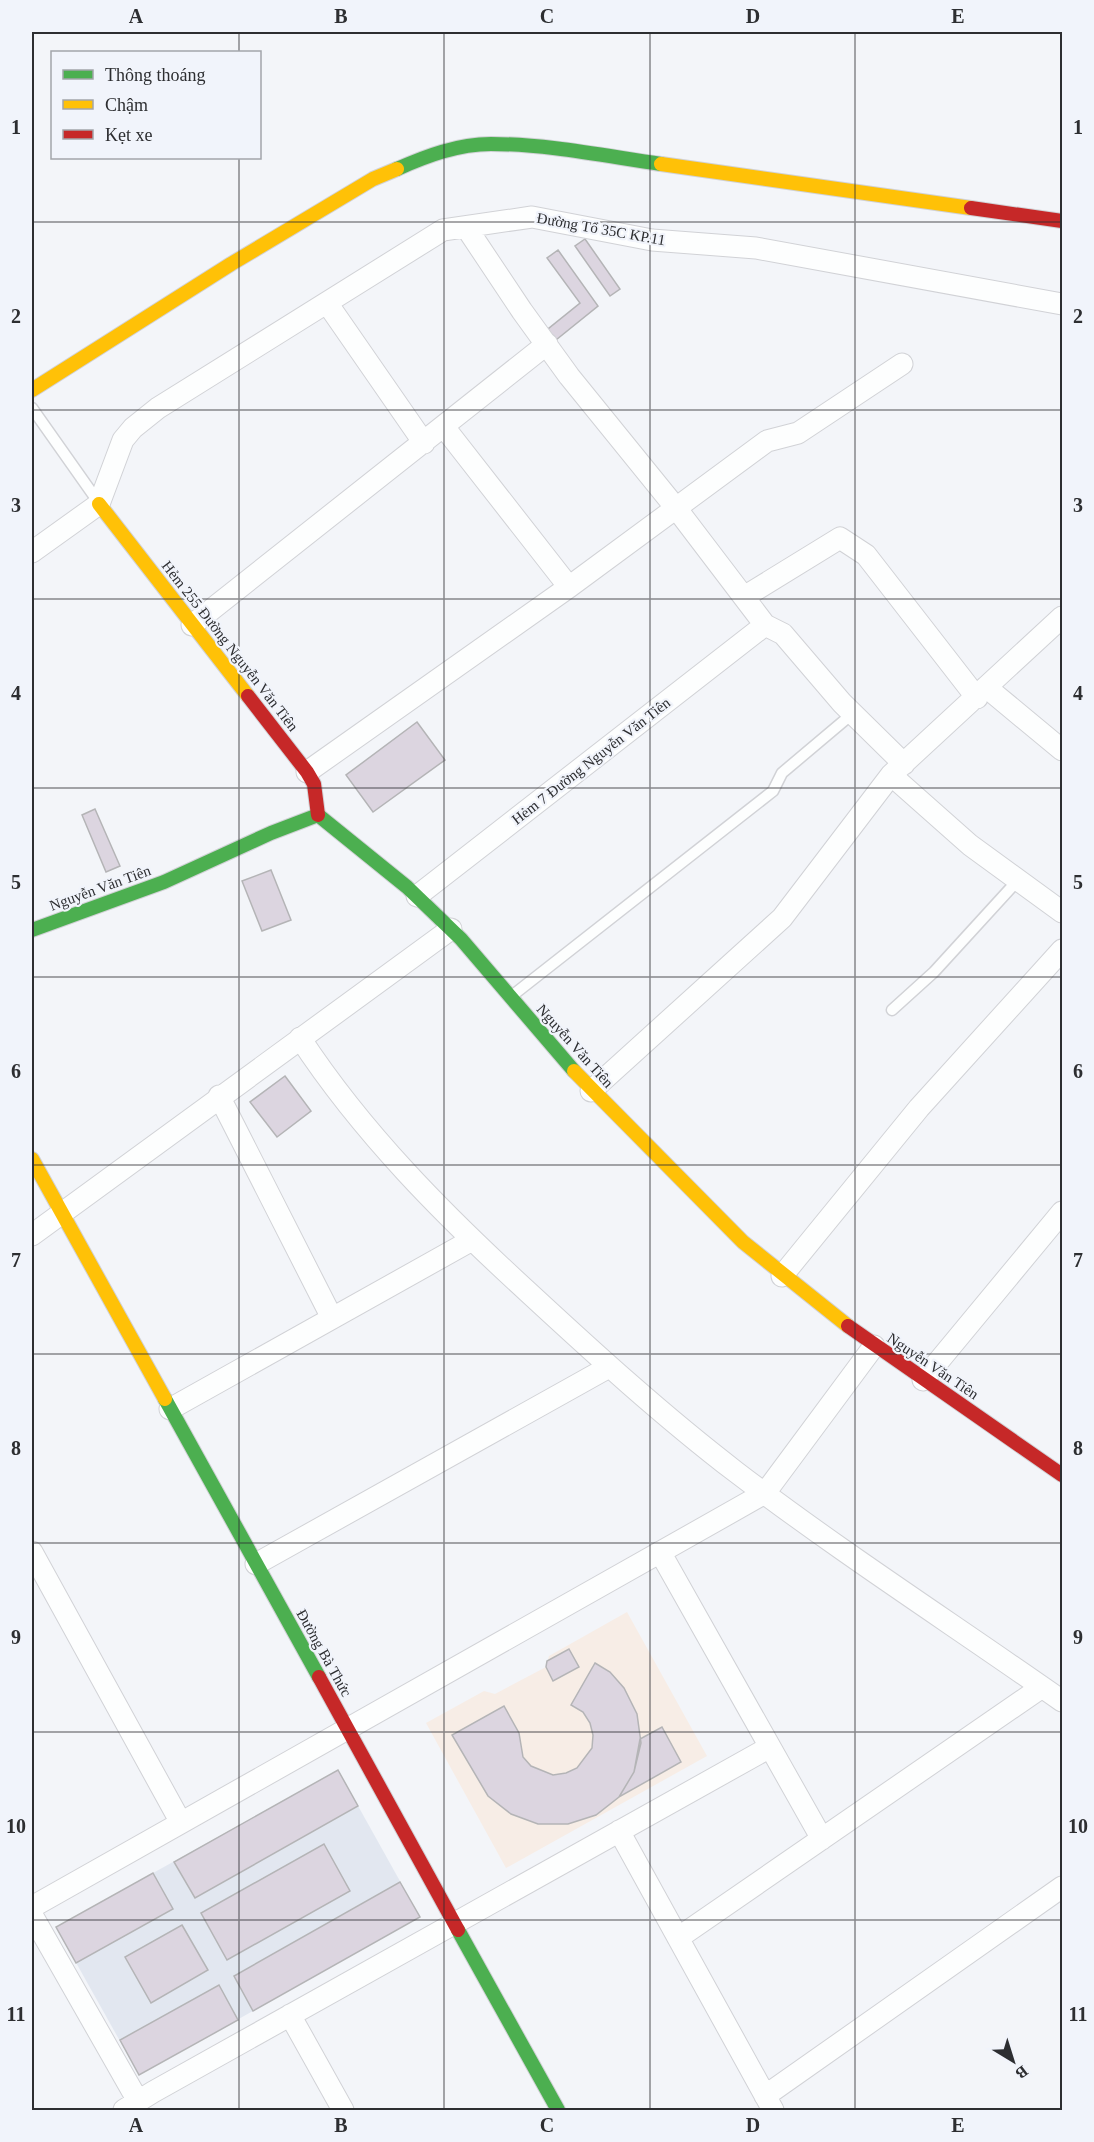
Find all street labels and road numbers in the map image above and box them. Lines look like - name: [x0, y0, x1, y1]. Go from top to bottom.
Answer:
- street label: Đường Tổ 35C KP.11: [535, 210, 667, 248]
- street label: Hẻm 255 Đường Nguyễn Văn Tiên: [159, 558, 302, 735]
- street label: Hẻm 7 Đường Nguyễn Văn Tiên: [509, 694, 674, 828]
- street label: Nguyễn Văn Tiên: [47, 862, 153, 914]
- street label: Nguyễn Văn Tiên: [533, 1001, 617, 1091]
- street label: Nguyễn Văn Tiên: [884, 1330, 982, 1403]
- street label: Đường Bà Thức: [293, 1607, 355, 1700]

